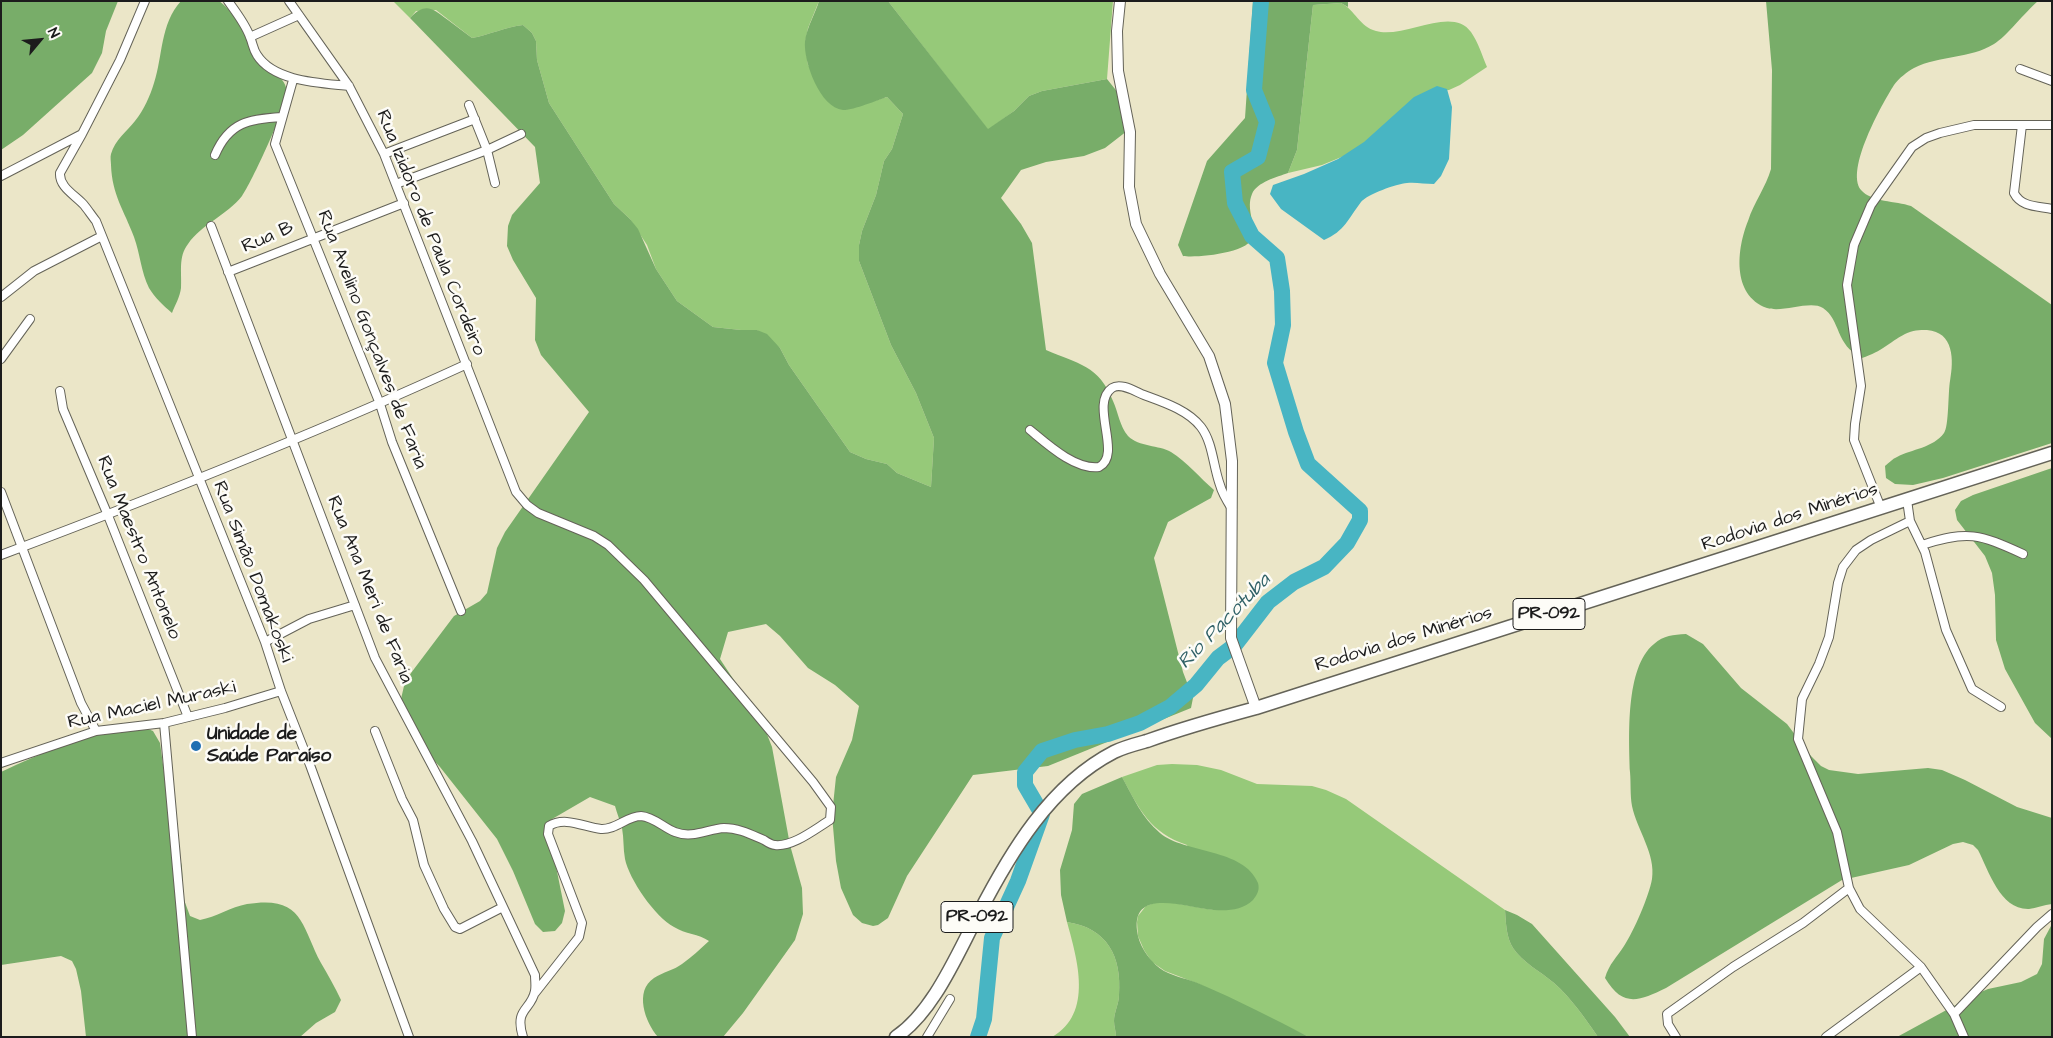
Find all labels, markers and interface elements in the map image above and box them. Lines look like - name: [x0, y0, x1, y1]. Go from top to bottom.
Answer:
- north arrow: [15, 15, 65, 65]
- text: N: [42, 24, 64, 42]
- street label: Rua Izidoro de Paula Cordeiro: [370, 107, 490, 359]
- street label: Rua Avelino Gonçalves de Faria: [311, 207, 431, 473]
- street label: Rua B: [239, 217, 297, 259]
- street label: Rua Maestro Antonelo: [91, 453, 185, 643]
- street label: Rua Simão Domakoski: [207, 478, 297, 666]
- street label: Rodovia dos Minérios: [1699, 479, 1881, 557]
- street label: Rua Ana Meri de Faria: [321, 493, 417, 687]
- water label: Rio Pacotuba: [1174, 569, 1276, 675]
- road number: PR-092: [1513, 598, 1585, 630]
- street label: Rodovia dos Minérios: [1313, 602, 1495, 678]
- street label: Rua Maciel Muraski: [66, 677, 238, 735]
- place label: Unidade de Saúde Paraíso: [207, 724, 331, 768]
- marker: Unidade de Saúde Paraíso: [189, 739, 203, 753]
- road number: PR-092: [941, 902, 1013, 932]

